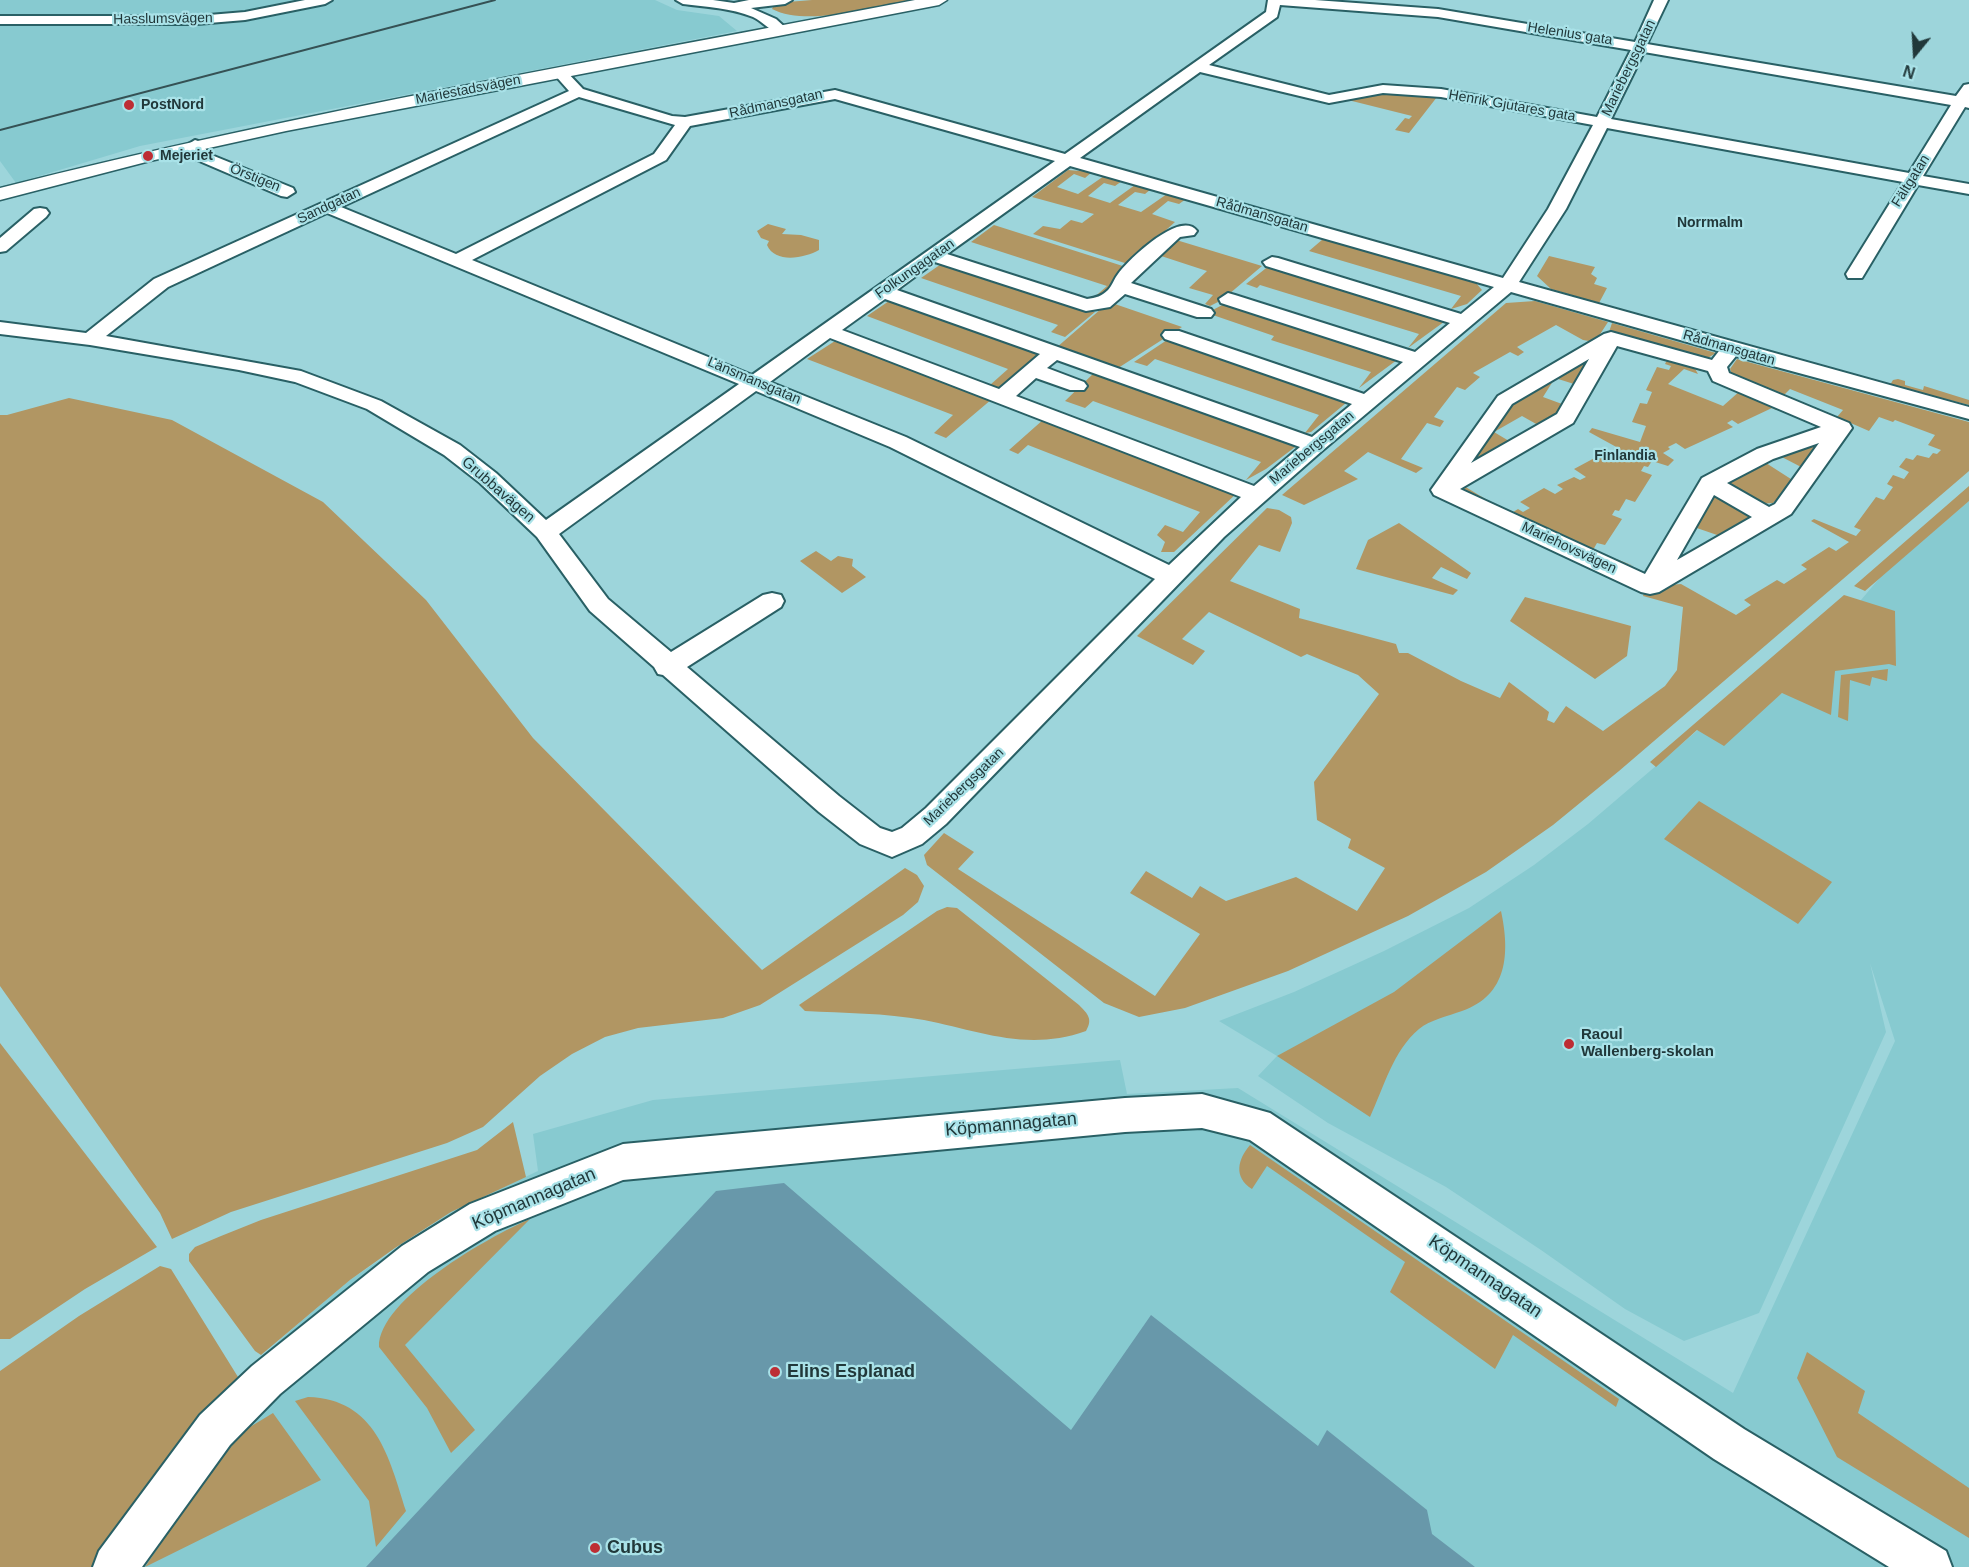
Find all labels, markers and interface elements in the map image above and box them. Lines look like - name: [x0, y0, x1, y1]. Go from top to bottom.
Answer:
- street label: Hasslumsvägen: [113, 10, 213, 28]
- street label: Mariebergsgatan: [1598, 17, 1660, 119]
- street label: Helenius gata: [1526, 19, 1614, 49]
- north arrow: [1885, 24, 1945, 84]
- text: N: [1901, 62, 1917, 81]
- street label: Mariestadsvägen: [414, 72, 522, 108]
- street label: Rådmansgatan: [728, 86, 824, 122]
- street label: Henrik Gjutares gata: [1447, 87, 1577, 125]
- place label: PostNord: [141, 97, 204, 113]
- marker: PostNord: [122, 98, 136, 112]
- place label: Mejeriet: [160, 148, 213, 164]
- marker: Mejeriet: [141, 149, 155, 163]
- street label: Fältgatan: [1888, 152, 1934, 210]
- street label: Örstigen: [227, 160, 283, 196]
- street label: Sandgatan: [295, 184, 363, 228]
- street label: Rådmansgatan: [1214, 194, 1310, 236]
- district label: Norrmalm: [1677, 215, 1743, 231]
- street label: Folkungagatan: [872, 236, 958, 302]
- street label: Rådmansgatan: [1681, 327, 1777, 369]
- street label: Länsmansgatan: [705, 354, 803, 408]
- street label: Mariebergsgatan: [1266, 408, 1358, 488]
- district label: Finlandia: [1594, 448, 1656, 464]
- street label: Grubbavägen: [458, 453, 538, 527]
- street label: Mariehovsvägen: [1519, 519, 1619, 577]
- street label: Mariebergsgatan: [920, 744, 1008, 830]
- place label: Raoul Wallenberg-skolan: [1581, 1026, 1714, 1061]
- marker: Raoul Wallenberg-skolan: [1562, 1037, 1576, 1051]
- street label: Köpmannagatan: [944, 1108, 1078, 1142]
- street label: Köpmannagatan: [469, 1163, 599, 1235]
- street label: Köpmannagatan: [1424, 1231, 1546, 1323]
- place label: Elins Esplanad: [787, 1361, 915, 1383]
- marker: Elins Esplanad: [768, 1365, 782, 1379]
- place label: Cubus: [607, 1537, 663, 1559]
- marker: Cubus: [588, 1541, 602, 1555]

